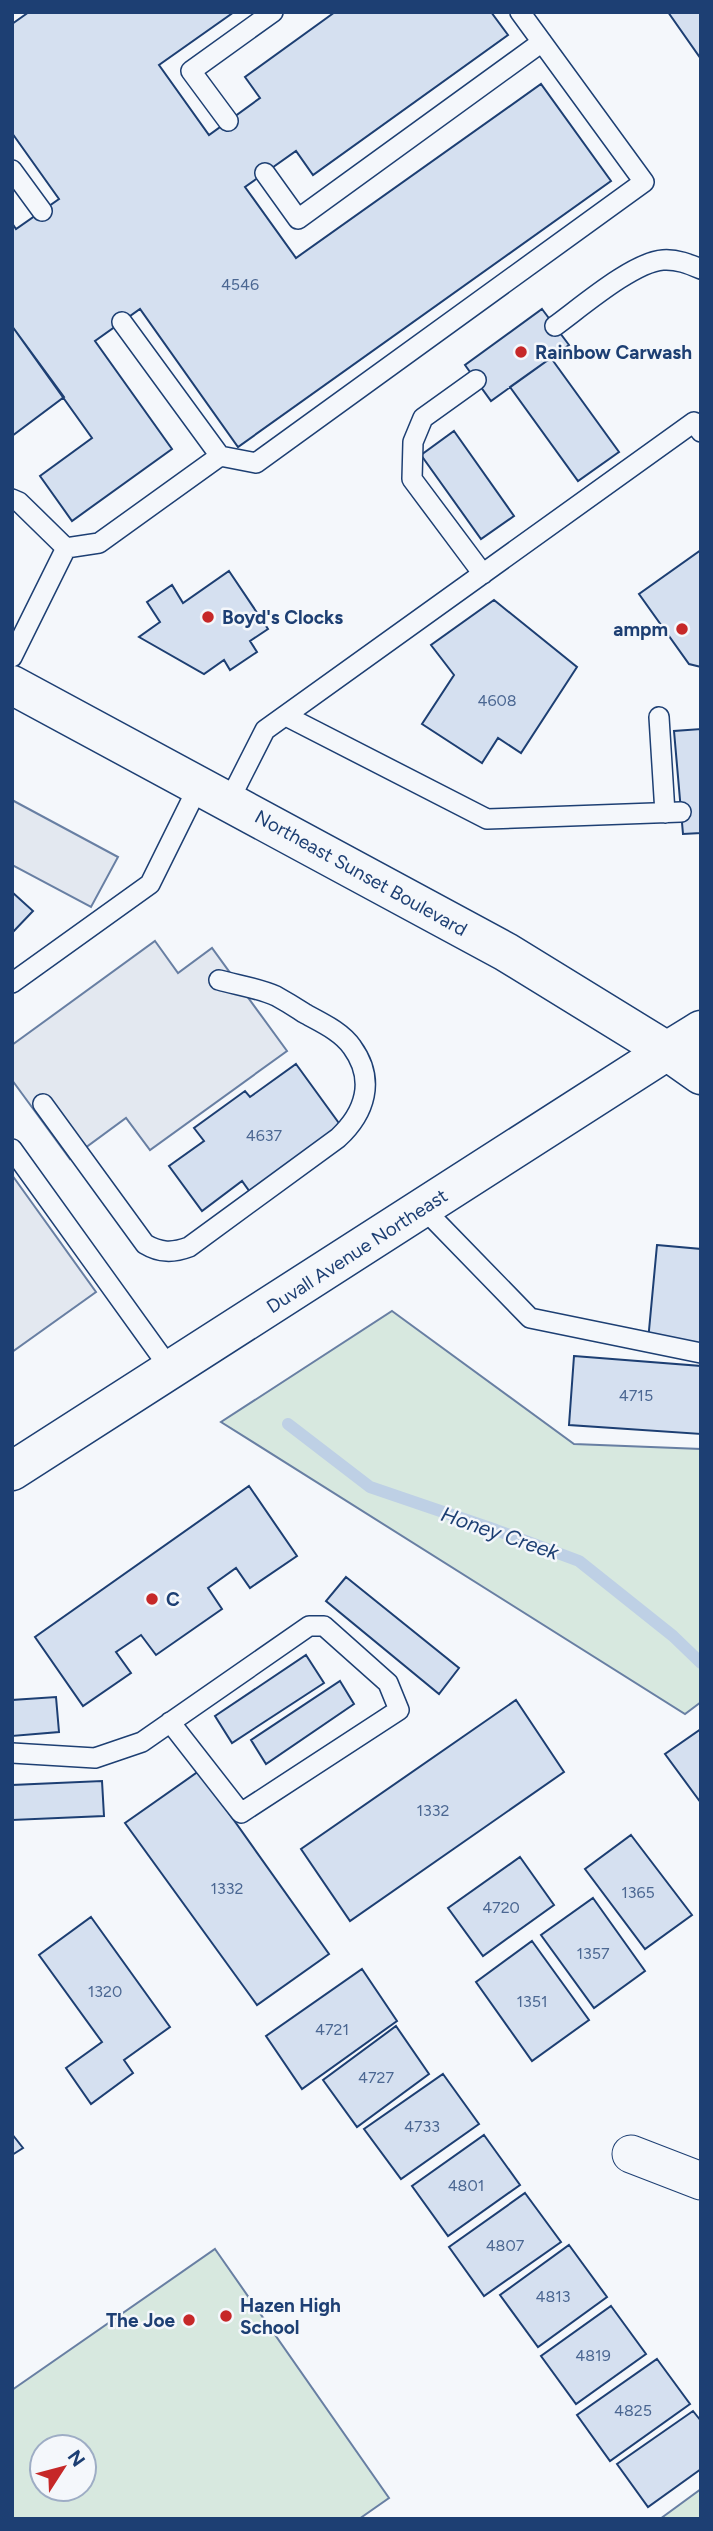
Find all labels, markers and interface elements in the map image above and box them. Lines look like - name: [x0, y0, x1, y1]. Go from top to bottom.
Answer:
- house number: 4546: [221, 275, 259, 294]
- place label: Rainbow Carwash: [535, 341, 692, 364]
- marker: Rainbow Carwash: [513, 344, 529, 360]
- place label: Boyd's Clocks: [222, 606, 343, 629]
- marker: Boyd's Clocks: [200, 609, 216, 625]
- place label: ampm: [613, 618, 668, 641]
- marker: ampm: [674, 621, 690, 637]
- house number: 4608: [477, 691, 517, 710]
- street label: Northeast Sunset Boulevard: [251, 805, 471, 941]
- house number: 4637: [246, 1126, 283, 1145]
- street label: Duvall Avenue Northeast: [262, 1184, 452, 1318]
- house number: 4715: [619, 1386, 653, 1405]
- water label: Honey Creek: [438, 1501, 563, 1565]
- place label: C: [166, 1588, 180, 1611]
- marker: C: [144, 1591, 160, 1607]
- house number: 1332: [417, 1801, 449, 1820]
- house number: 1332: [211, 1879, 243, 1898]
- house number: 1365: [621, 1883, 655, 1902]
- house number: 4720: [482, 1898, 520, 1917]
- house number: 1357: [576, 1944, 610, 1963]
- house number: 1320: [88, 1982, 122, 2001]
- house number: 1351: [516, 1992, 548, 2011]
- house number: 4721: [315, 2020, 349, 2039]
- house number: 4727: [358, 2068, 394, 2087]
- house number: 4733: [404, 2117, 440, 2136]
- house number: 4801: [448, 2176, 484, 2195]
- house number: 4807: [486, 2236, 525, 2255]
- house number: 4813: [535, 2287, 571, 2306]
- place label: Hazen High School: [240, 2294, 341, 2339]
- marker: Hazen High School: [218, 2308, 234, 2324]
- place label: The Joe: [106, 2309, 175, 2332]
- marker: The Joe: [181, 2312, 197, 2328]
- house number: 4819: [575, 2346, 611, 2365]
- house number: 4825: [614, 2401, 652, 2420]
- north arrow: [28, 2433, 98, 2503]
- text: N: [63, 2446, 90, 2471]

